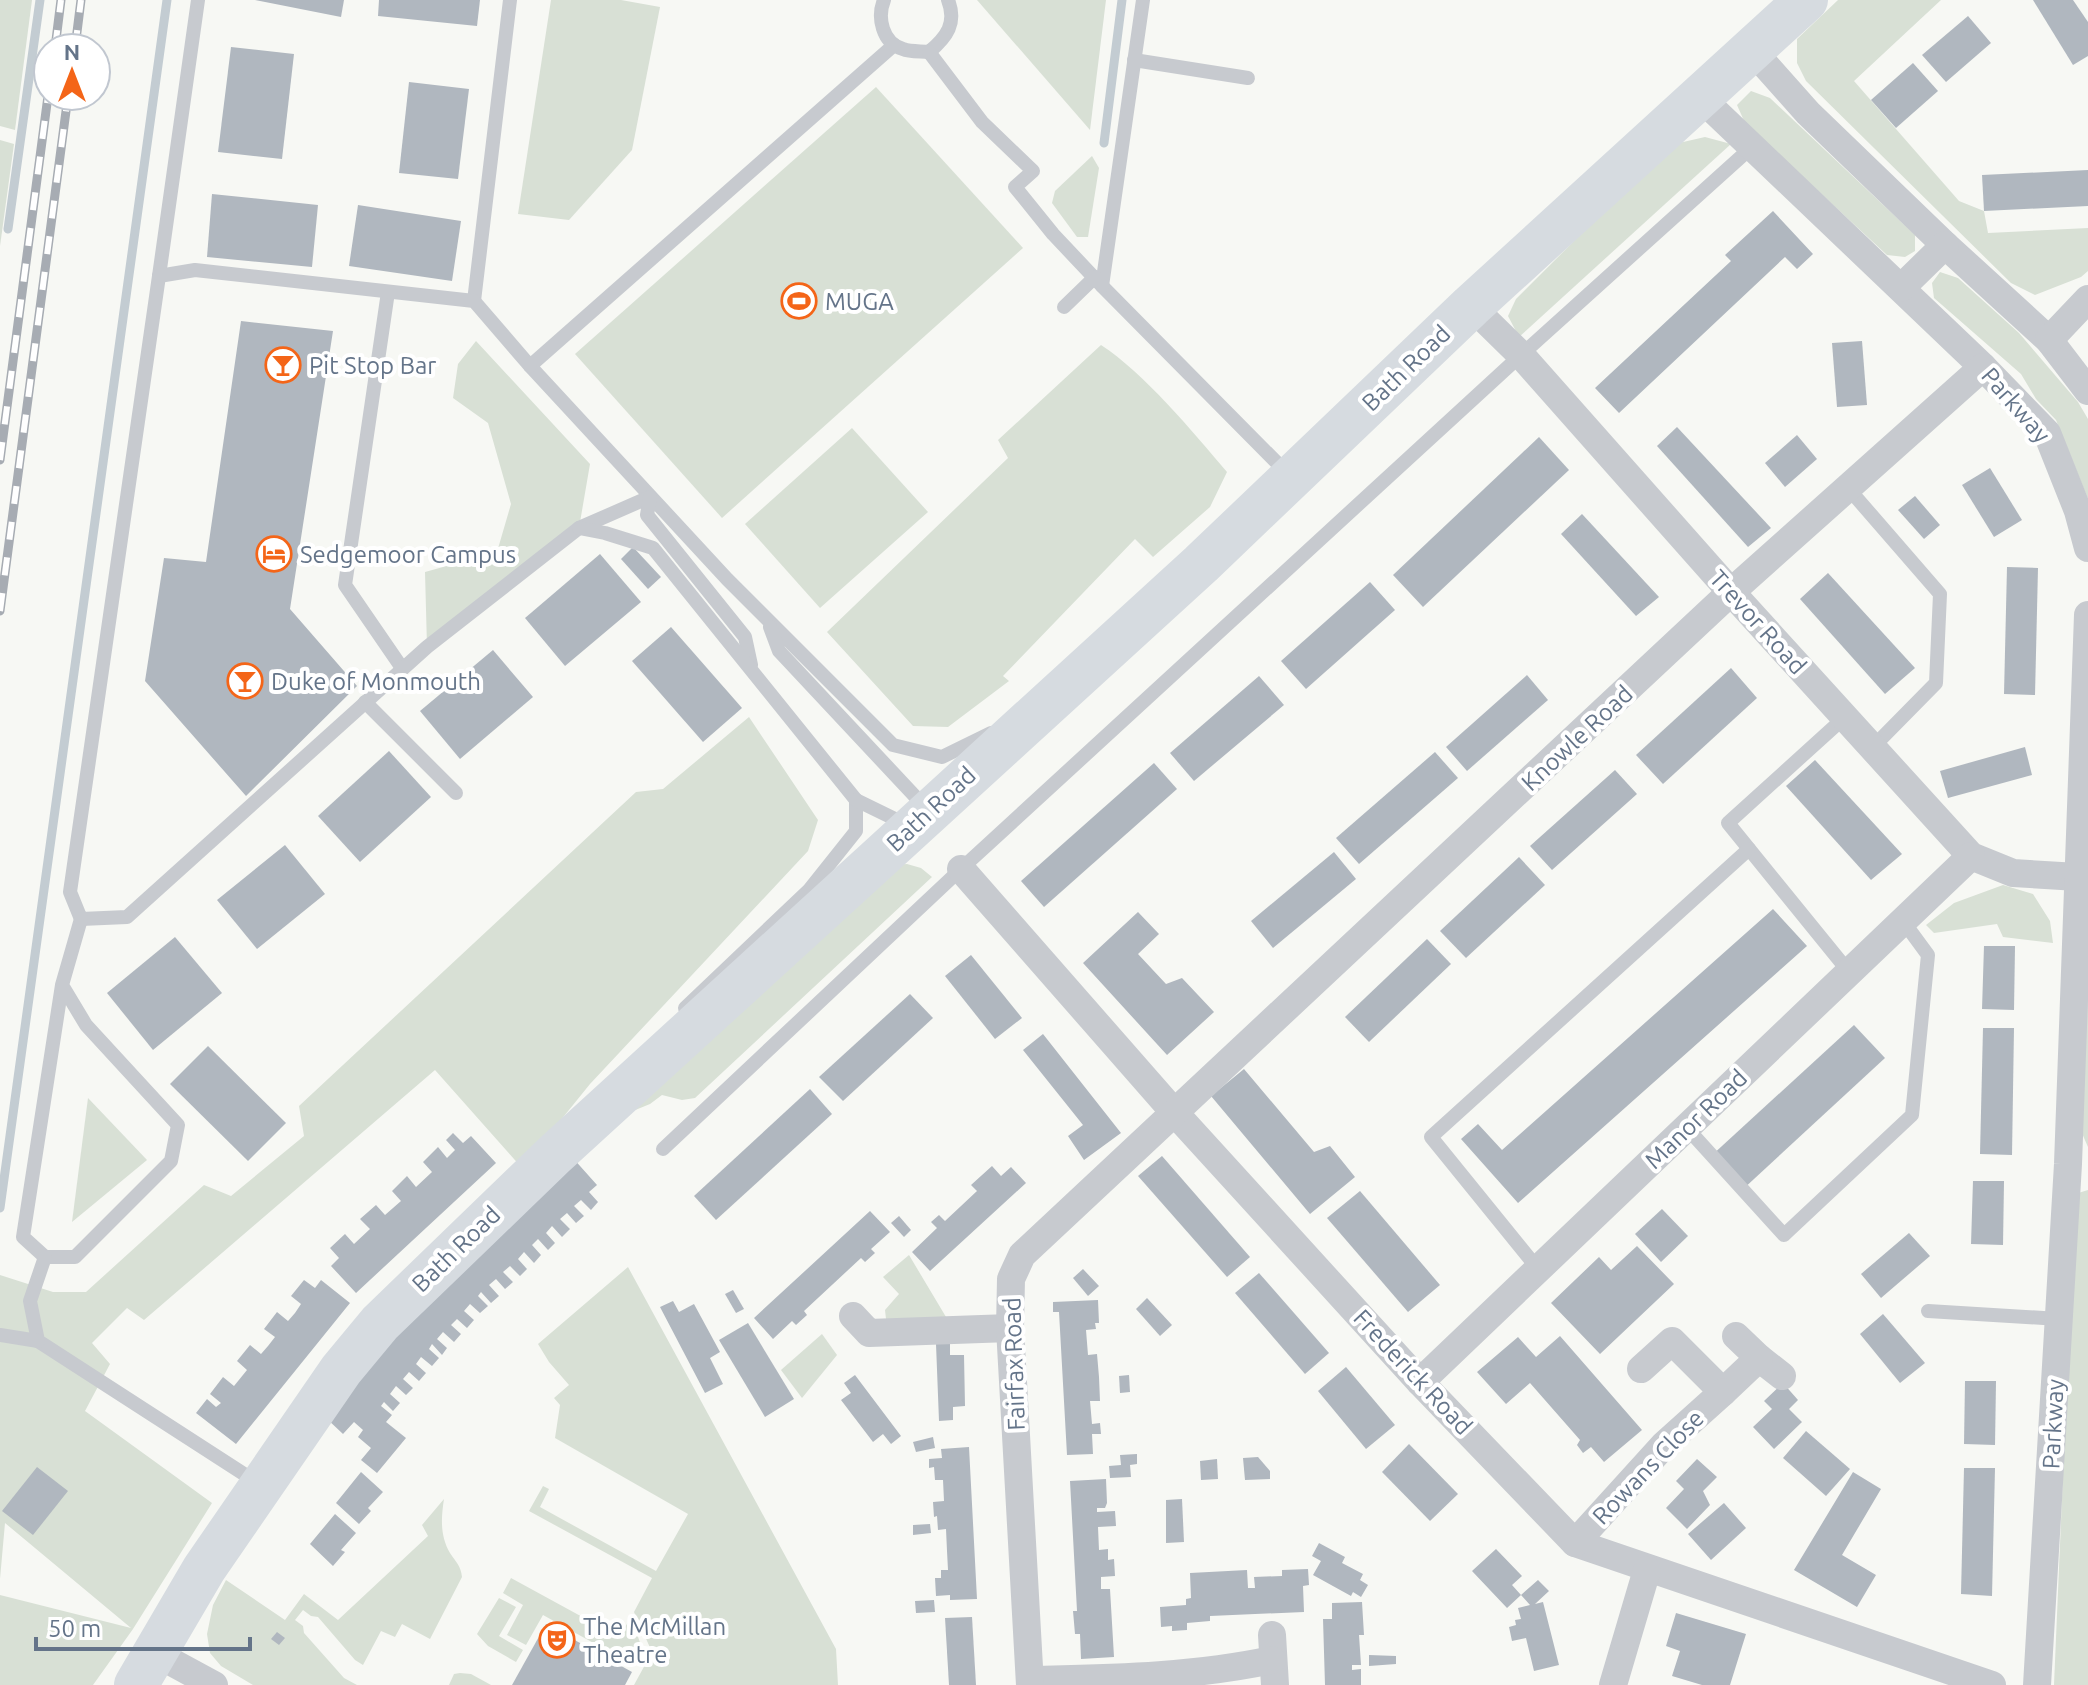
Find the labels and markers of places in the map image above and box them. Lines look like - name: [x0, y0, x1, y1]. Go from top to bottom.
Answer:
- sports icon: MUGA: [780, 282, 818, 320]
- place label: MUGA: [825, 288, 894, 315]
- bar icon: Pit Stop Bar: [264, 346, 302, 384]
- place label: Pit Stop Bar: [309, 352, 436, 379]
- hotel icon: Sedgemoor Campus: [255, 535, 293, 573]
- place label: Sedgemoor Campus: [300, 541, 516, 568]
- bar icon: Duke of Monmouth: [226, 662, 264, 700]
- place label: Duke of Monmouth: [271, 668, 481, 695]
- place label: The McMillan Theatre: [583, 1613, 726, 1668]
- theatre icon: The McMillan Theatre: [538, 1621, 576, 1659]

